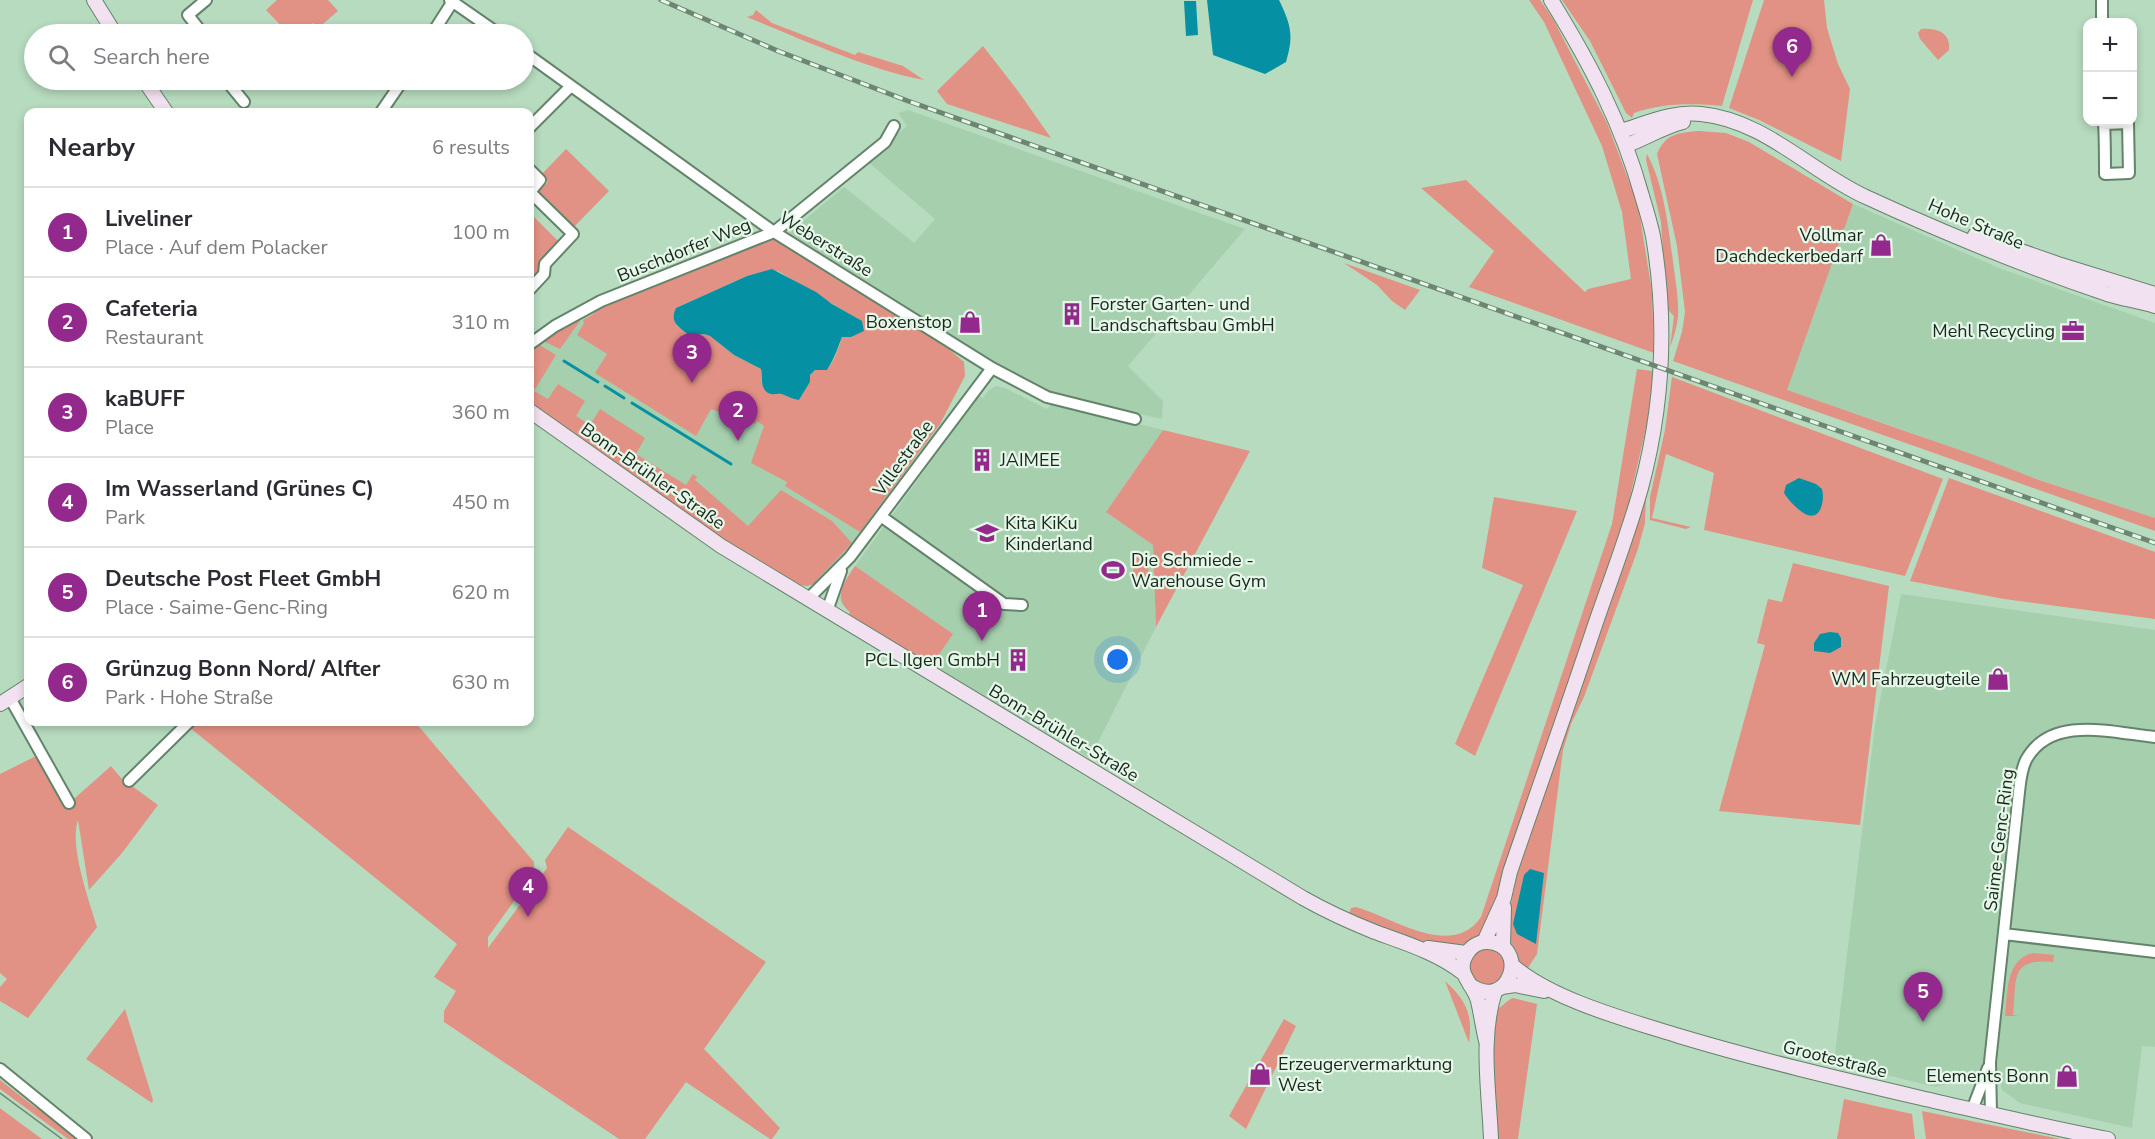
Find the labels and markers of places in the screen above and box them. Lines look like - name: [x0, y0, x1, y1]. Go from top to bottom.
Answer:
- pin: 6: [1772, 28, 1812, 77]
- place label: Vollmar Dachdeckerbedarf: [1715, 223, 1864, 268]
- shop icon: Vollmar Dachdeckerbedarf: [1868, 232, 1894, 258]
- place label: Forster Garten- und Landschaftsbau GmbH: [1090, 292, 1275, 337]
- building icon: Forster Garten- und Landschaftsbau GmbH: [1059, 301, 1085, 327]
- shop icon: Boxenstop: [957, 309, 983, 335]
- place label: Boxenstop: [866, 310, 952, 334]
- office icon: Mehl Recycling: [2060, 318, 2086, 344]
- place label: Mehl Recycling: [1932, 319, 2055, 343]
- pin: 3: [672, 334, 712, 383]
- pin: 2: [718, 392, 758, 441]
- building icon: JAIMEE: [969, 447, 995, 473]
- place label: JAIMEE: [999, 448, 1060, 472]
- place label: Kita KiKu Kinderland: [1005, 511, 1093, 556]
- school or university icon: Kita KiKu Kinderland: [974, 520, 1000, 546]
- place label: Die Schmiede - Warehouse Gym: [1131, 548, 1266, 593]
- sports icon: Die Schmiede - Warehouse Gym: [1100, 557, 1126, 583]
- pin: 1: [962, 592, 1002, 641]
- building icon: PCL Ilgen GmbH: [1005, 647, 1031, 673]
- place label: PCL Ilgen GmbH: [865, 648, 1000, 672]
- shop icon: WM Fahrzeugteile: [1985, 666, 2011, 692]
- place label: WM Fahrzeugteile: [1831, 667, 1980, 691]
- pin: 4: [508, 868, 548, 917]
- pin: 5: [1904, 972, 1942, 1022]
- place label: Erzeugervermarktung West: [1278, 1052, 1452, 1097]
- shop icon: Erzeugervermarktung West: [1247, 1061, 1273, 1087]
- shop icon: Elements Bonn: [2054, 1063, 2080, 1089]
- place label: Elements Bonn: [1926, 1064, 2049, 1088]

